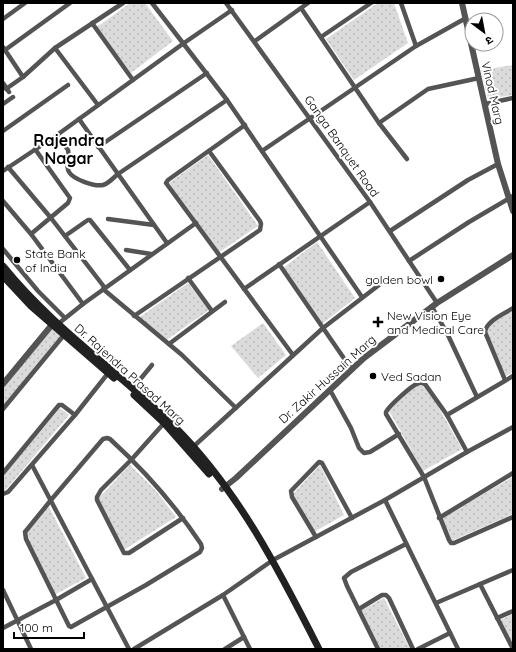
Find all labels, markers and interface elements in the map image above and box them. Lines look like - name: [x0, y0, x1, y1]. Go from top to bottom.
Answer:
- north arrow: [464, 12, 504, 52]
- text: उ: [482, 33, 496, 48]
- street label: Vinod Marg: [478, 60, 508, 126]
- street label: Ganga Banquet Road: [301, 92, 383, 200]
- district label: Rajendra Nagar: [33, 130, 105, 168]
- place label: State Bank of India: [25, 246, 86, 275]
- marker: State Bank of India: [12, 255, 22, 265]
- place label: golden bowl: [365, 272, 433, 287]
- marker: golden bowl: [436, 274, 446, 284]
- place label: New Vision Eye and Medical Care: [387, 308, 484, 337]
- marker: New Vision Eye and Medical Care: [372, 316, 384, 328]
- street label: Dr. Rajendra Prasad Marg: [72, 320, 188, 428]
- street label: Dr. Zakir Hussain Marg: [275, 331, 379, 427]
- place label: Ved Sadan: [381, 369, 442, 384]
- marker: Ved Sadan: [368, 371, 378, 381]
- scale bar: [14, 614, 84, 640]
- text: 100 m: [20, 620, 53, 635]

